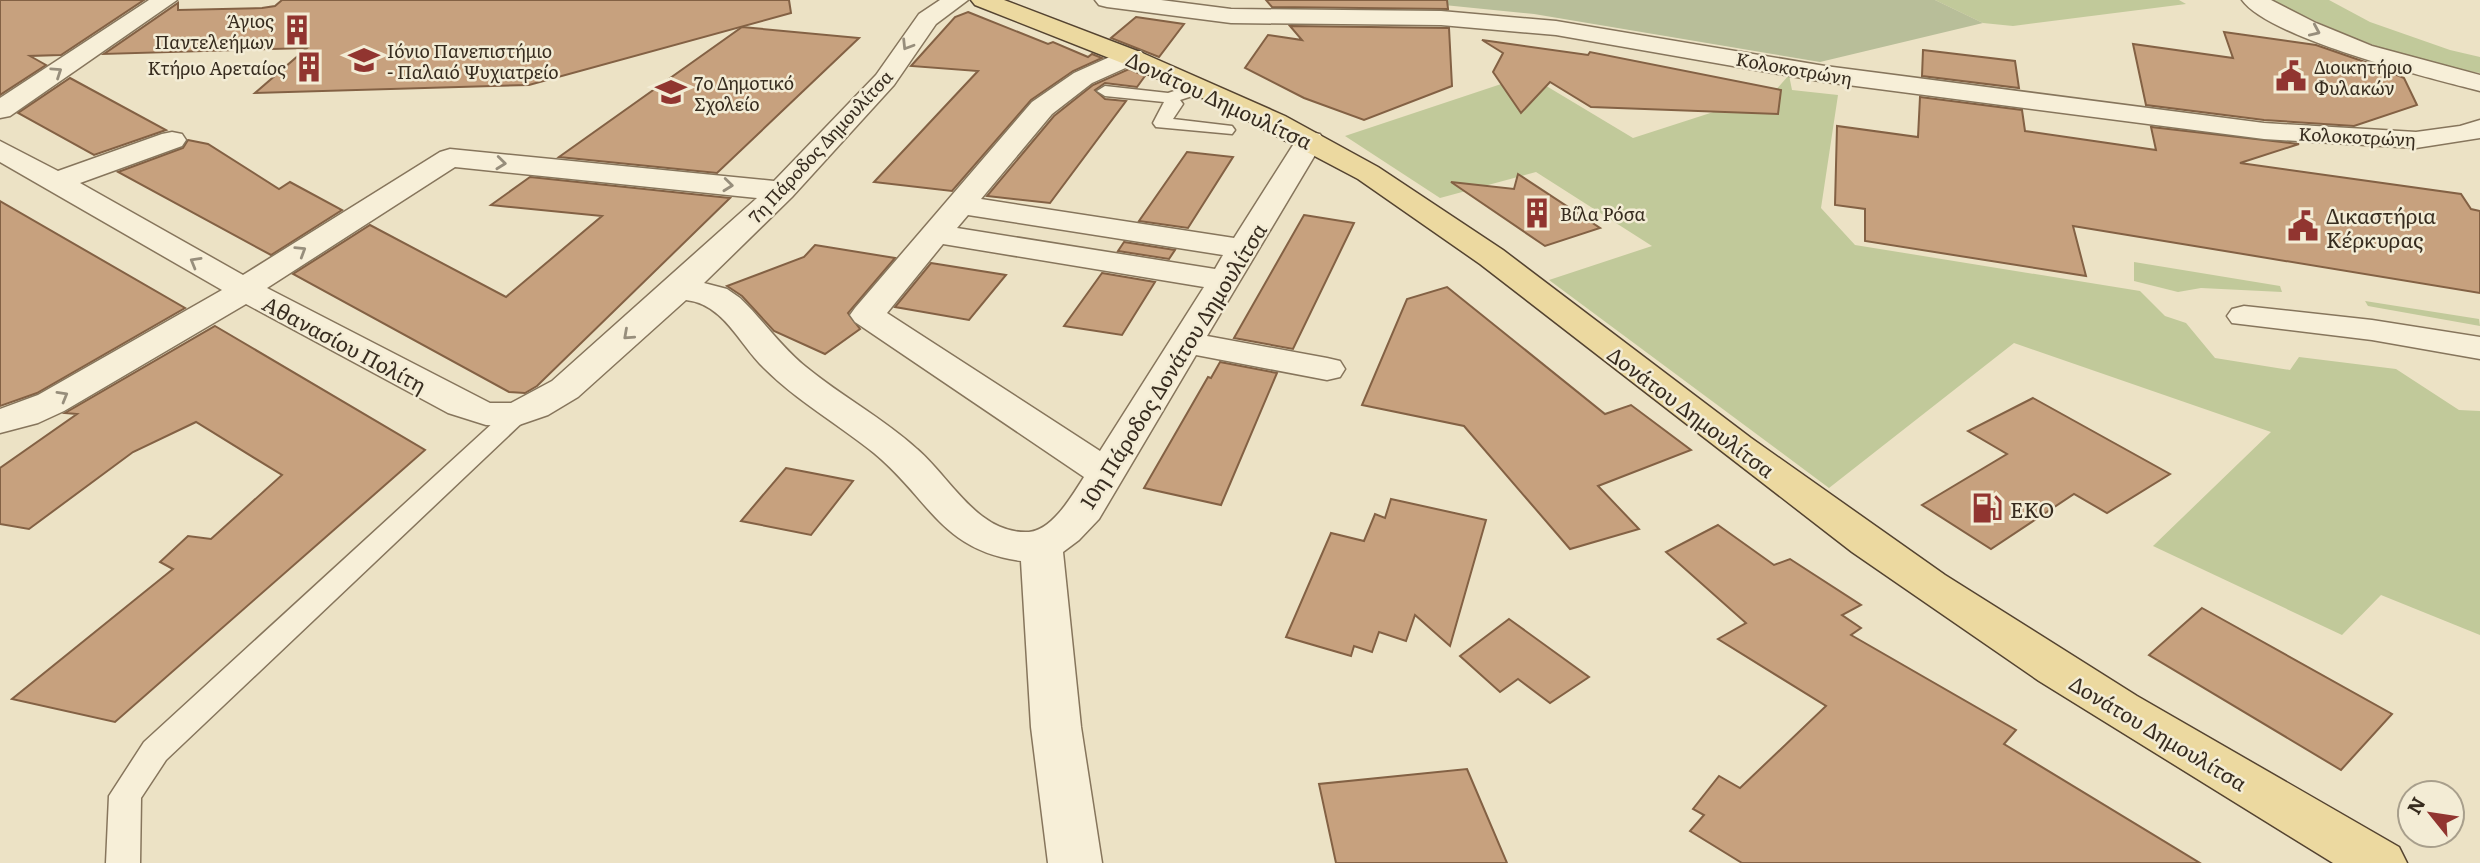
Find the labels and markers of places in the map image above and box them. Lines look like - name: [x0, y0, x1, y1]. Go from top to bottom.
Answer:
- place label: Άγιος Παντελεήμων: [154, 7, 274, 55]
- building icon: Άγιος Παντελεήμων: [280, 13, 314, 47]
- place label: Ιόνιο Πανεπιστήμιο - Παλαιό Ψυχιατρείο: [387, 37, 559, 85]
- school or university icon: Ιόνιο Πανεπιστήμιο - Παλαιό Ψυχιατρείο: [347, 43, 381, 77]
- building icon: Κτήριο Αρεταίος: [292, 50, 326, 84]
- place label: Διοικητήριο Φυλακών: [2314, 53, 2412, 101]
- place label: Κτήριο Αρεταίος: [147, 54, 286, 81]
- public building icon: Διοικητήριο Φυλακών: [2274, 59, 2308, 93]
- place label: 7ο Δημοτικό Σχολείο: [694, 69, 794, 117]
- school or university icon: 7ο Δημοτικό Σχολείο: [654, 75, 688, 109]
- building icon: Βίλα Ρόσα: [1520, 196, 1554, 230]
- place label: Δικαστήρια Κέρκυρας: [2326, 199, 2436, 254]
- place label: Βίλα Ρόσα: [1560, 200, 1646, 227]
- public building icon: Δικαστήρια Κέρκυρας: [2286, 209, 2320, 243]
- fuel station icon: EKO: [1970, 491, 2004, 525]
- place label: EKO: [2010, 493, 2054, 524]

